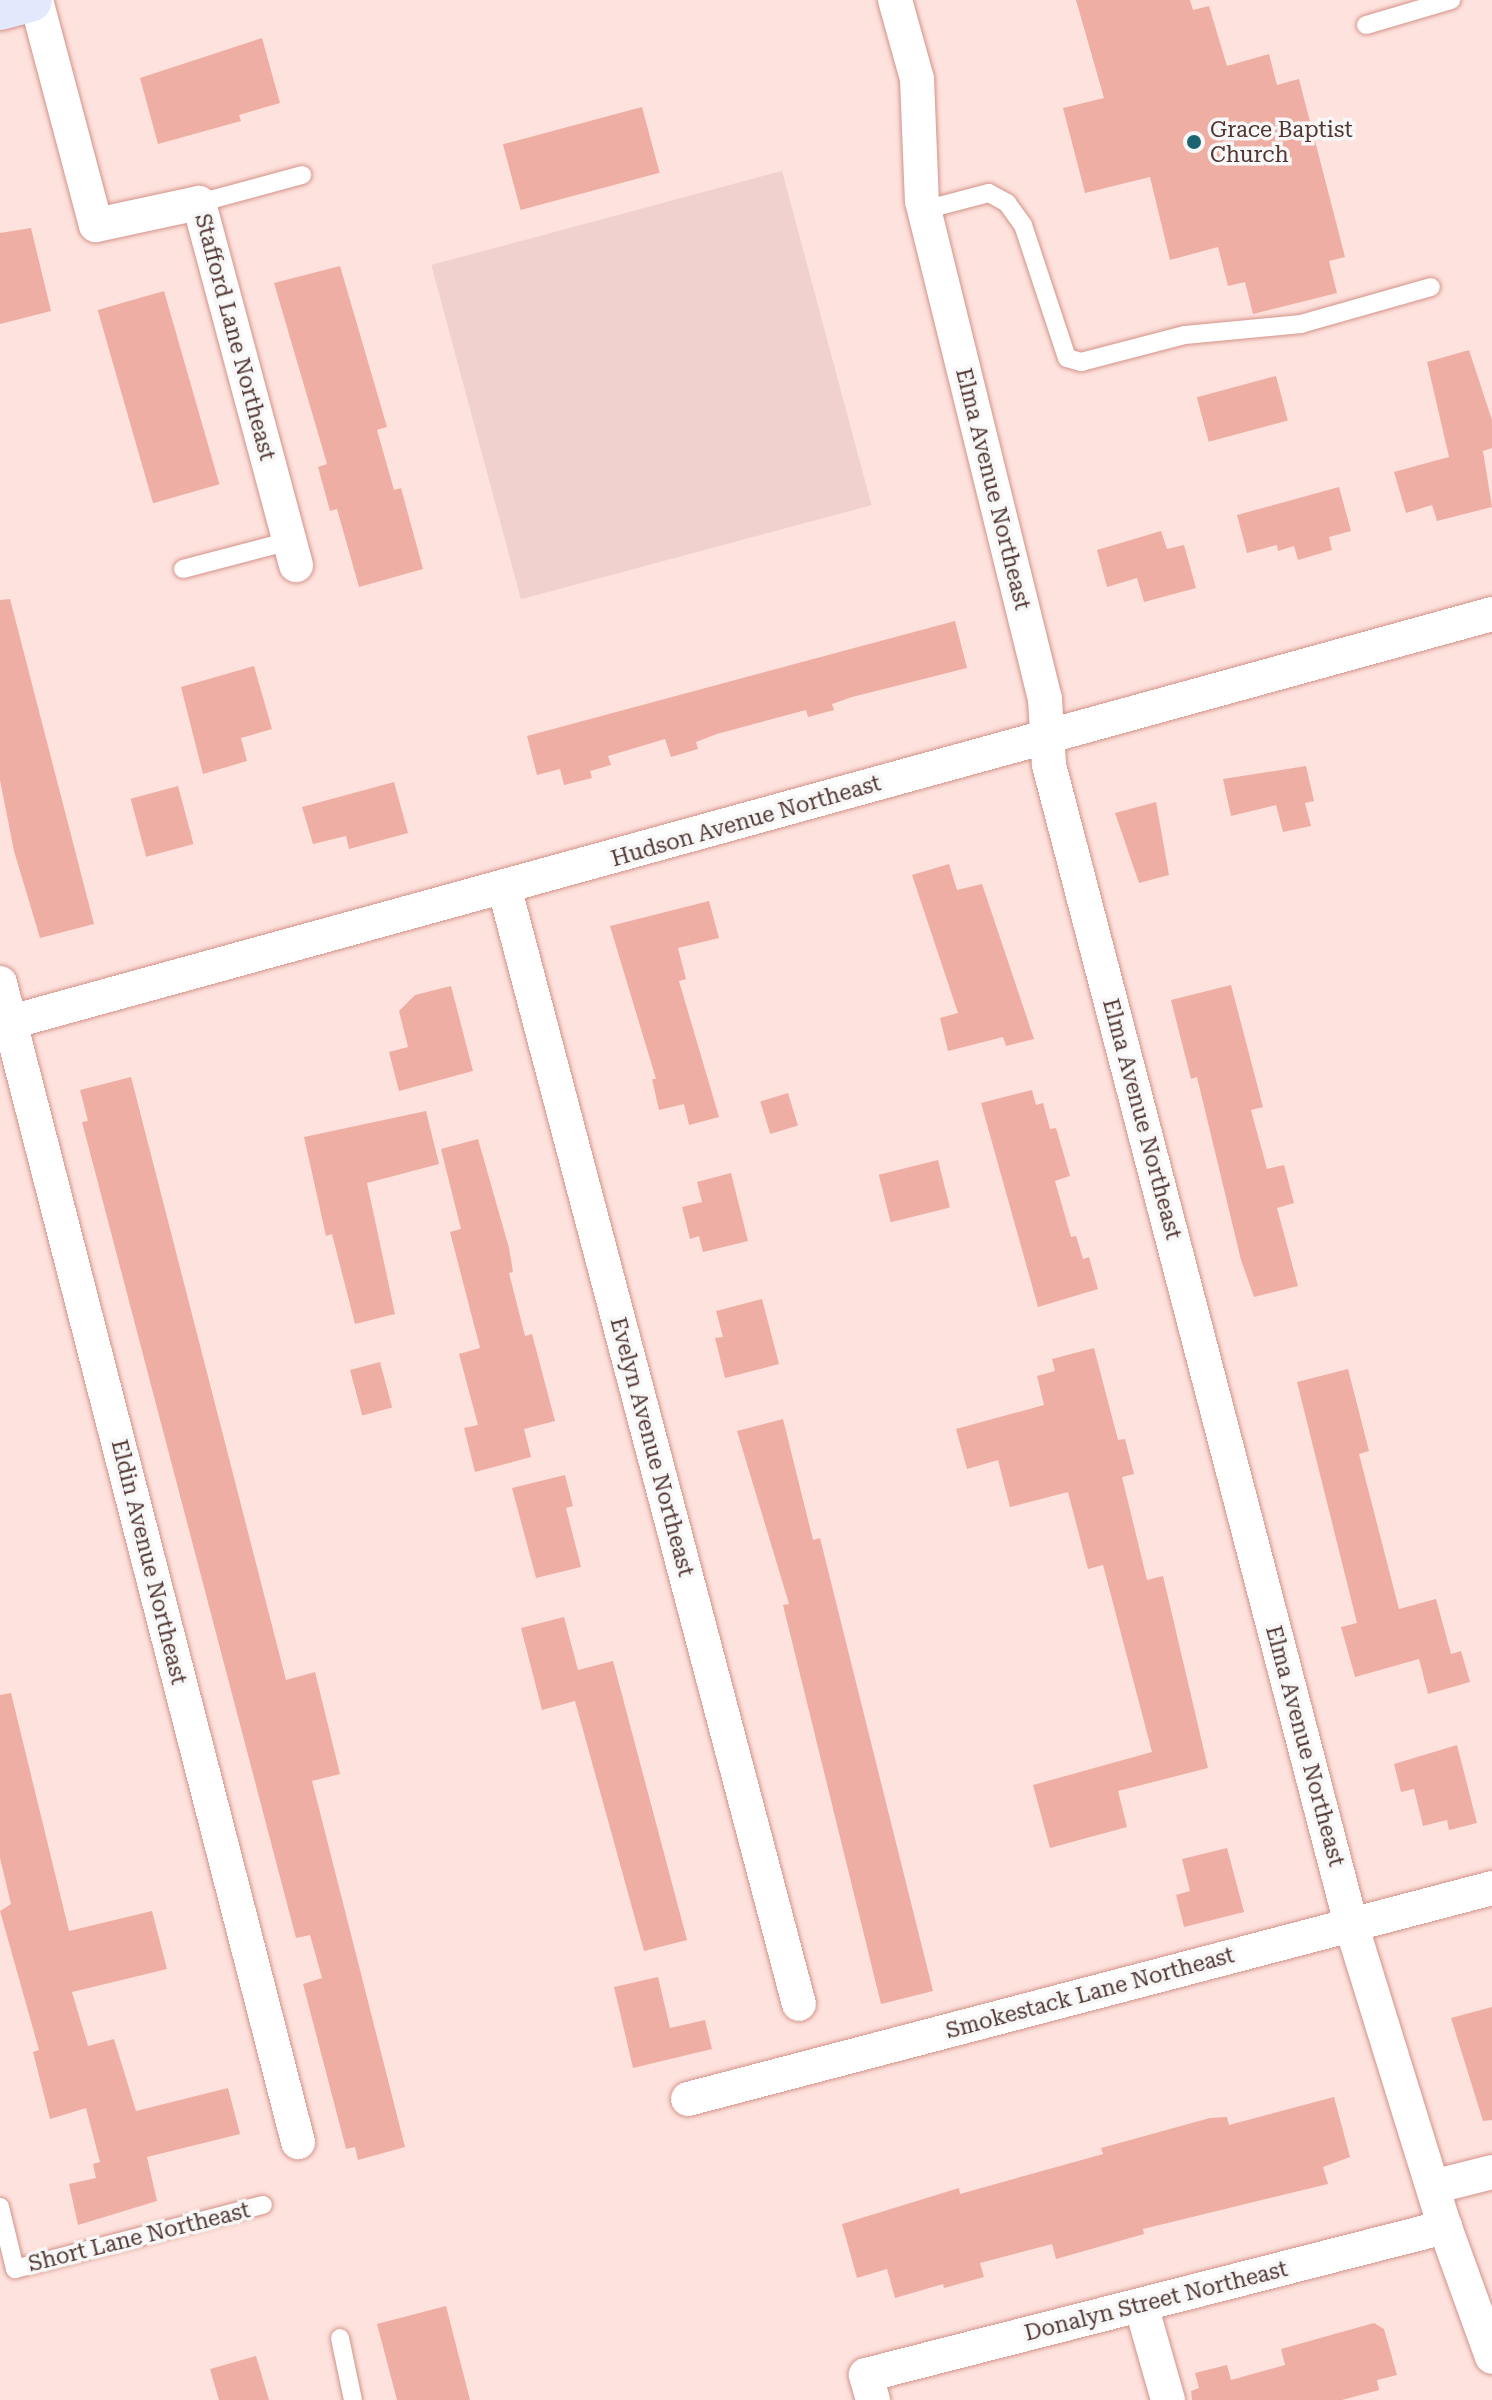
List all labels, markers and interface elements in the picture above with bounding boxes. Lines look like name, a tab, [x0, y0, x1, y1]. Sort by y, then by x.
place label: Grace Baptist Church	[1210, 116, 1353, 168]
marker: Grace Baptist Church	[1185, 133, 1203, 151]
street label: Stafford Lane Northeast	[189, 211, 281, 463]
street label: Elma Avenue Northeast	[950, 365, 1036, 613]
street label: Hudson Avenue Northeast	[608, 770, 884, 872]
street label: Elma Avenue Northeast	[1097, 996, 1187, 1242]
street label: Evelyn Avenue Northeast	[605, 1315, 699, 1579]
street label: Eldin Avenue Northeast	[106, 1437, 192, 1687]
street label: Elma Avenue Northeast	[1260, 1623, 1350, 1869]
street label: Smokestack Lane Northeast	[943, 1942, 1237, 2044]
street label: Short Lane Northeast	[25, 2197, 253, 2277]
street label: Donalyn Street Northeast	[1022, 2256, 1290, 2346]

